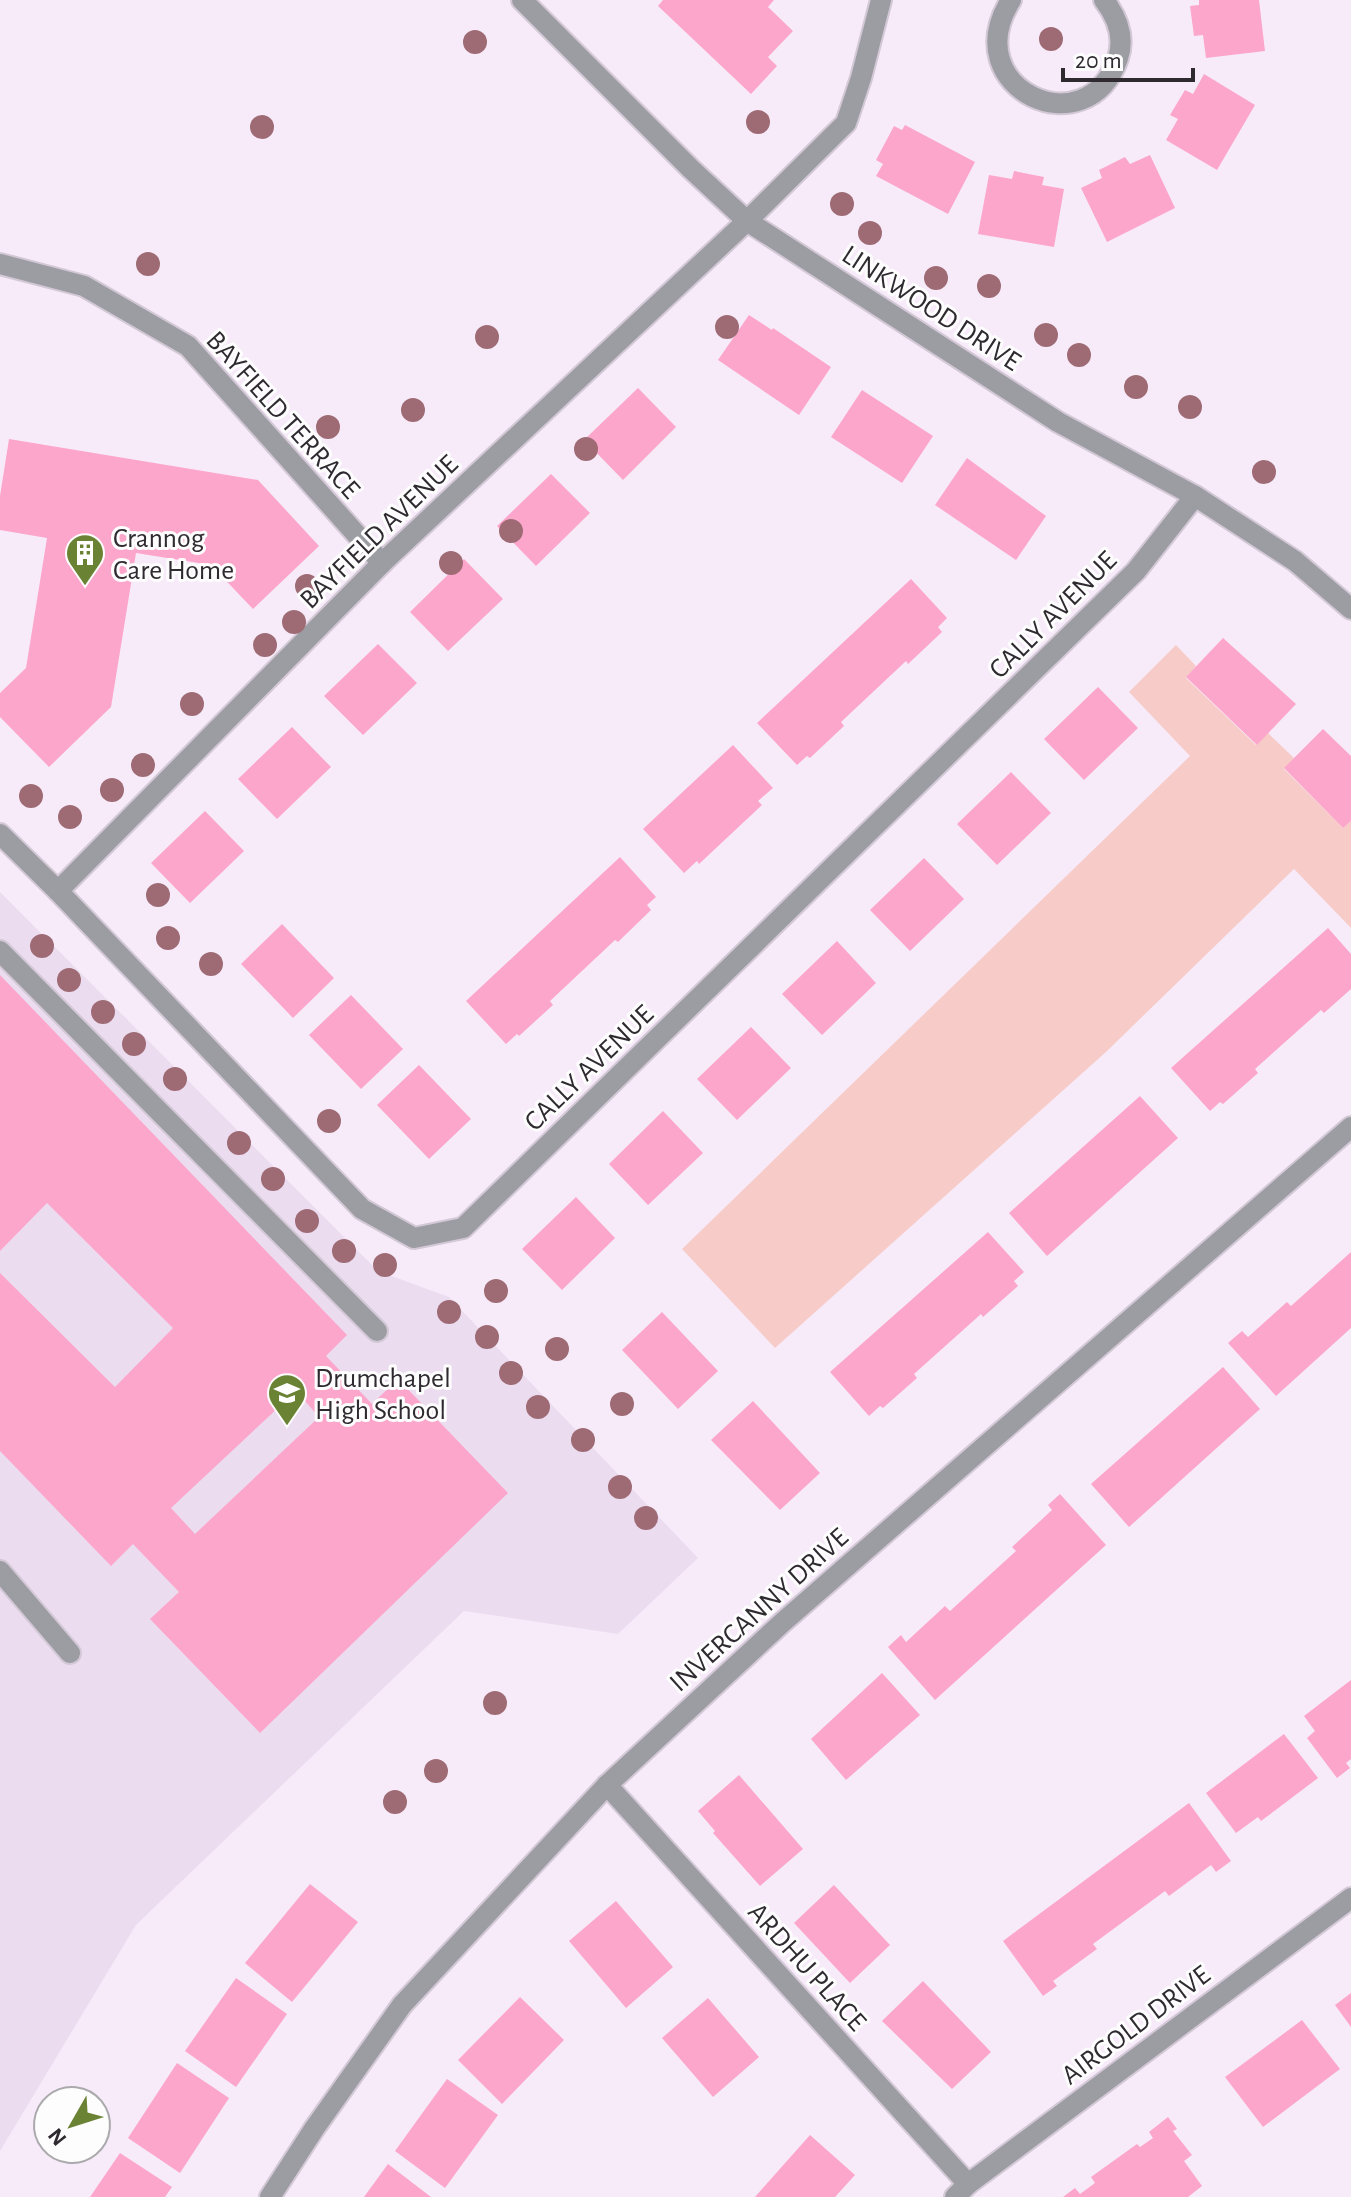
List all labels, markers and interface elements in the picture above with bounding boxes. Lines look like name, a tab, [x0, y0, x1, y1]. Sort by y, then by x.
scale bar	[1063, 32, 1193, 82]
text: 20 m	[1075, 49, 1122, 73]
street label: LINKWOOD DRIVE	[837, 241, 1025, 377]
street label: BAYFIELD TERRACE	[200, 326, 365, 504]
street label: BAYFIELD AVENUE	[295, 450, 464, 614]
place label: Crannog Care Home	[113, 525, 234, 585]
building icon: Crannog Care Home	[64, 532, 106, 587]
street label: CALLY AVENUE	[984, 546, 1122, 684]
street label: CALLY AVENUE	[520, 1000, 659, 1137]
place label: Drumchapel High School	[315, 1365, 451, 1425]
school or university icon: Drumchapel High School	[266, 1372, 308, 1427]
street label: INVERCANNY DRIVE	[665, 1523, 854, 1698]
street label: ARDHU PLACE	[742, 1898, 871, 2037]
street label: AIRGOLD DRIVE	[1057, 1961, 1216, 2090]
north arrow	[32, 2085, 112, 2165]
text: N	[44, 2124, 71, 2150]

